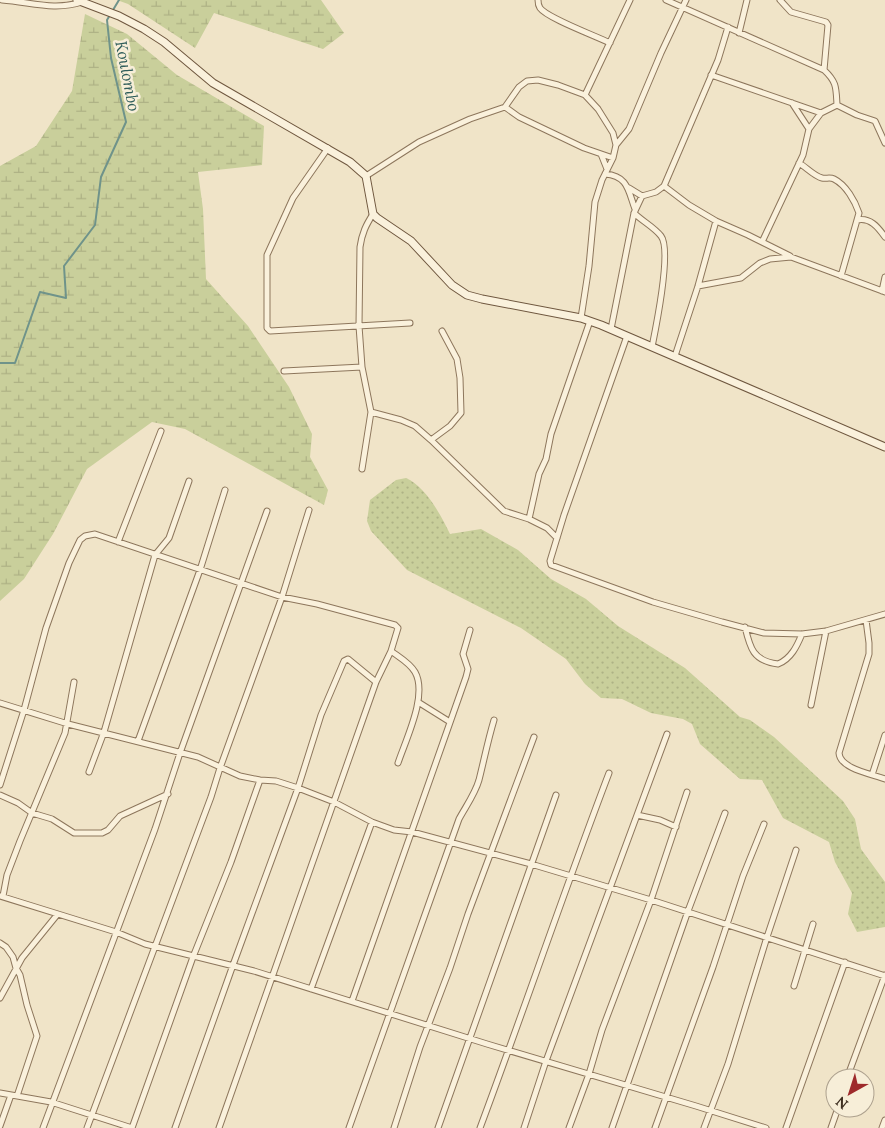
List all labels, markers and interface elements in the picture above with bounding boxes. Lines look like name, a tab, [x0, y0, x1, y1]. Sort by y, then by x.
water label: Koulombo	[111, 39, 145, 113]
north arrow	[825, 1068, 875, 1118]
text: N	[832, 1093, 852, 1114]

